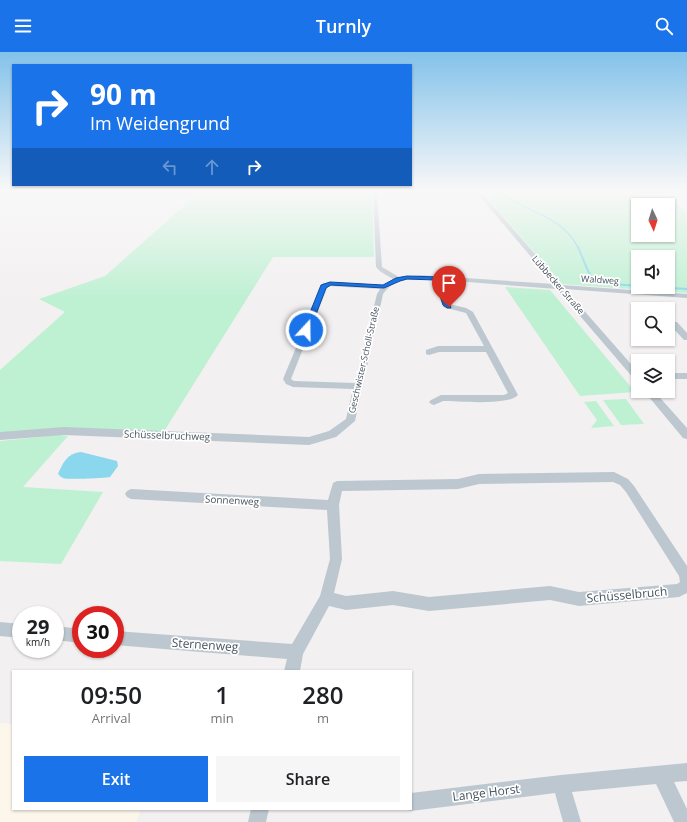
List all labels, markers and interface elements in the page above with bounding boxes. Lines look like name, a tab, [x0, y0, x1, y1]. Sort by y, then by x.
text: Turnly	[316, 14, 371, 38]
icon: menu	[12, 15, 34, 37]
icon: search	[653, 15, 675, 37]
text: 90 m	[90, 75, 157, 113]
icon: right	[24, 80, 76, 132]
text: Im Weidengrund	[90, 111, 230, 135]
icon: left	[159, 156, 181, 178]
icon: ahead	[201, 156, 223, 178]
icon: right	[243, 156, 265, 178]
north arrow	[631, 198, 675, 242]
map controls	[631, 198, 675, 398]
button: sound	[631, 250, 675, 294]
street label: Lübbecker Straße	[529, 253, 588, 317]
pin	[432, 266, 466, 307]
icon: arrive	[438, 272, 460, 294]
street label: Waldweg	[581, 272, 620, 287]
button: search	[631, 302, 675, 346]
street label: Geschwister-Scholl-Straße	[345, 305, 382, 415]
position arrow	[285, 309, 327, 351]
button: layers	[631, 354, 675, 398]
street label: Schüsselbruchweg	[124, 426, 211, 444]
street label: Sonnenweg	[205, 492, 260, 508]
street label: Schüsselbruch	[586, 583, 668, 606]
speed limit sign: 30	[72, 606, 124, 658]
text: 29	[27, 613, 49, 640]
street label: Sternenweg	[171, 634, 239, 655]
text: km/h	[26, 635, 50, 649]
text: 09:50	[81, 678, 142, 711]
text: 1	[215, 678, 229, 711]
text: 280	[302, 678, 343, 711]
text: Arrival	[92, 709, 131, 727]
text: min	[211, 709, 234, 727]
text: m	[317, 709, 329, 727]
button: Exit	[24, 756, 208, 802]
button: Share	[216, 756, 400, 802]
street label: Lange Horst	[451, 780, 521, 805]

